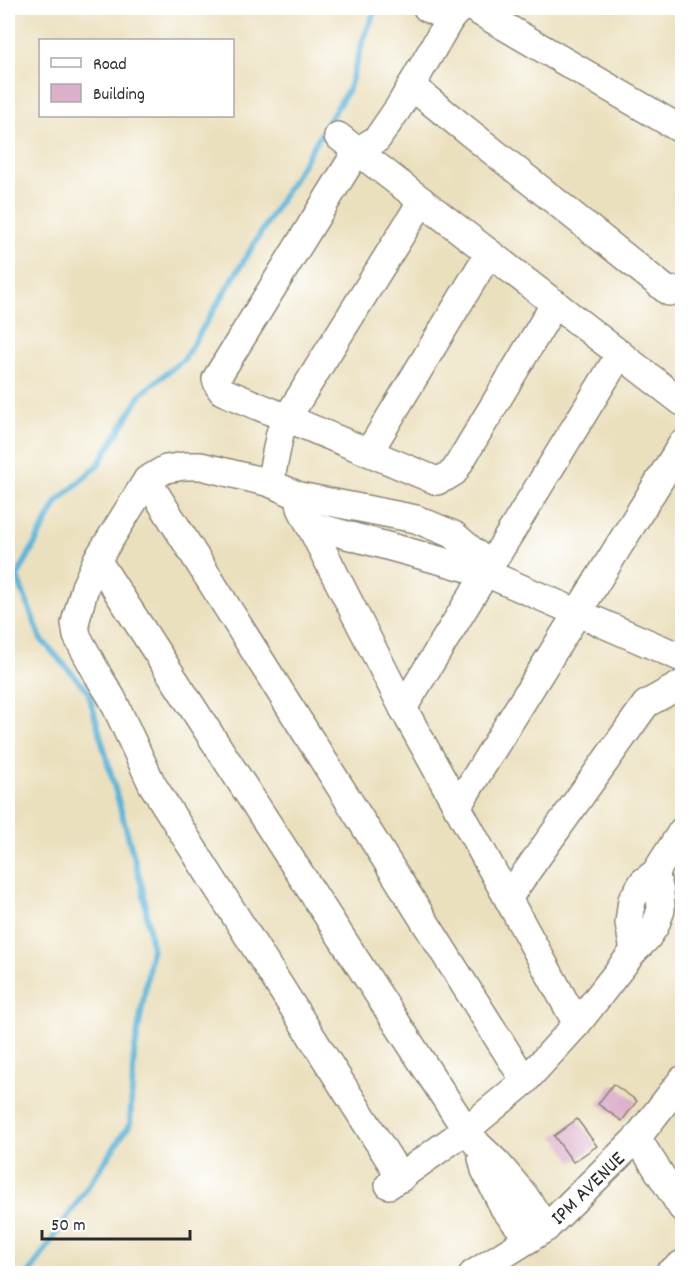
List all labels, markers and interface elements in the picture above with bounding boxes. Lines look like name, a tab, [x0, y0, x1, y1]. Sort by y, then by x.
legend	[39, 39, 234, 117]
text: Road	[93, 53, 127, 78]
text: Building	[93, 83, 145, 108]
street label: IPM AVENUE	[545, 1145, 634, 1233]
scale bar	[42, 1203, 190, 1241]
text: 50 m	[51, 1214, 86, 1239]

